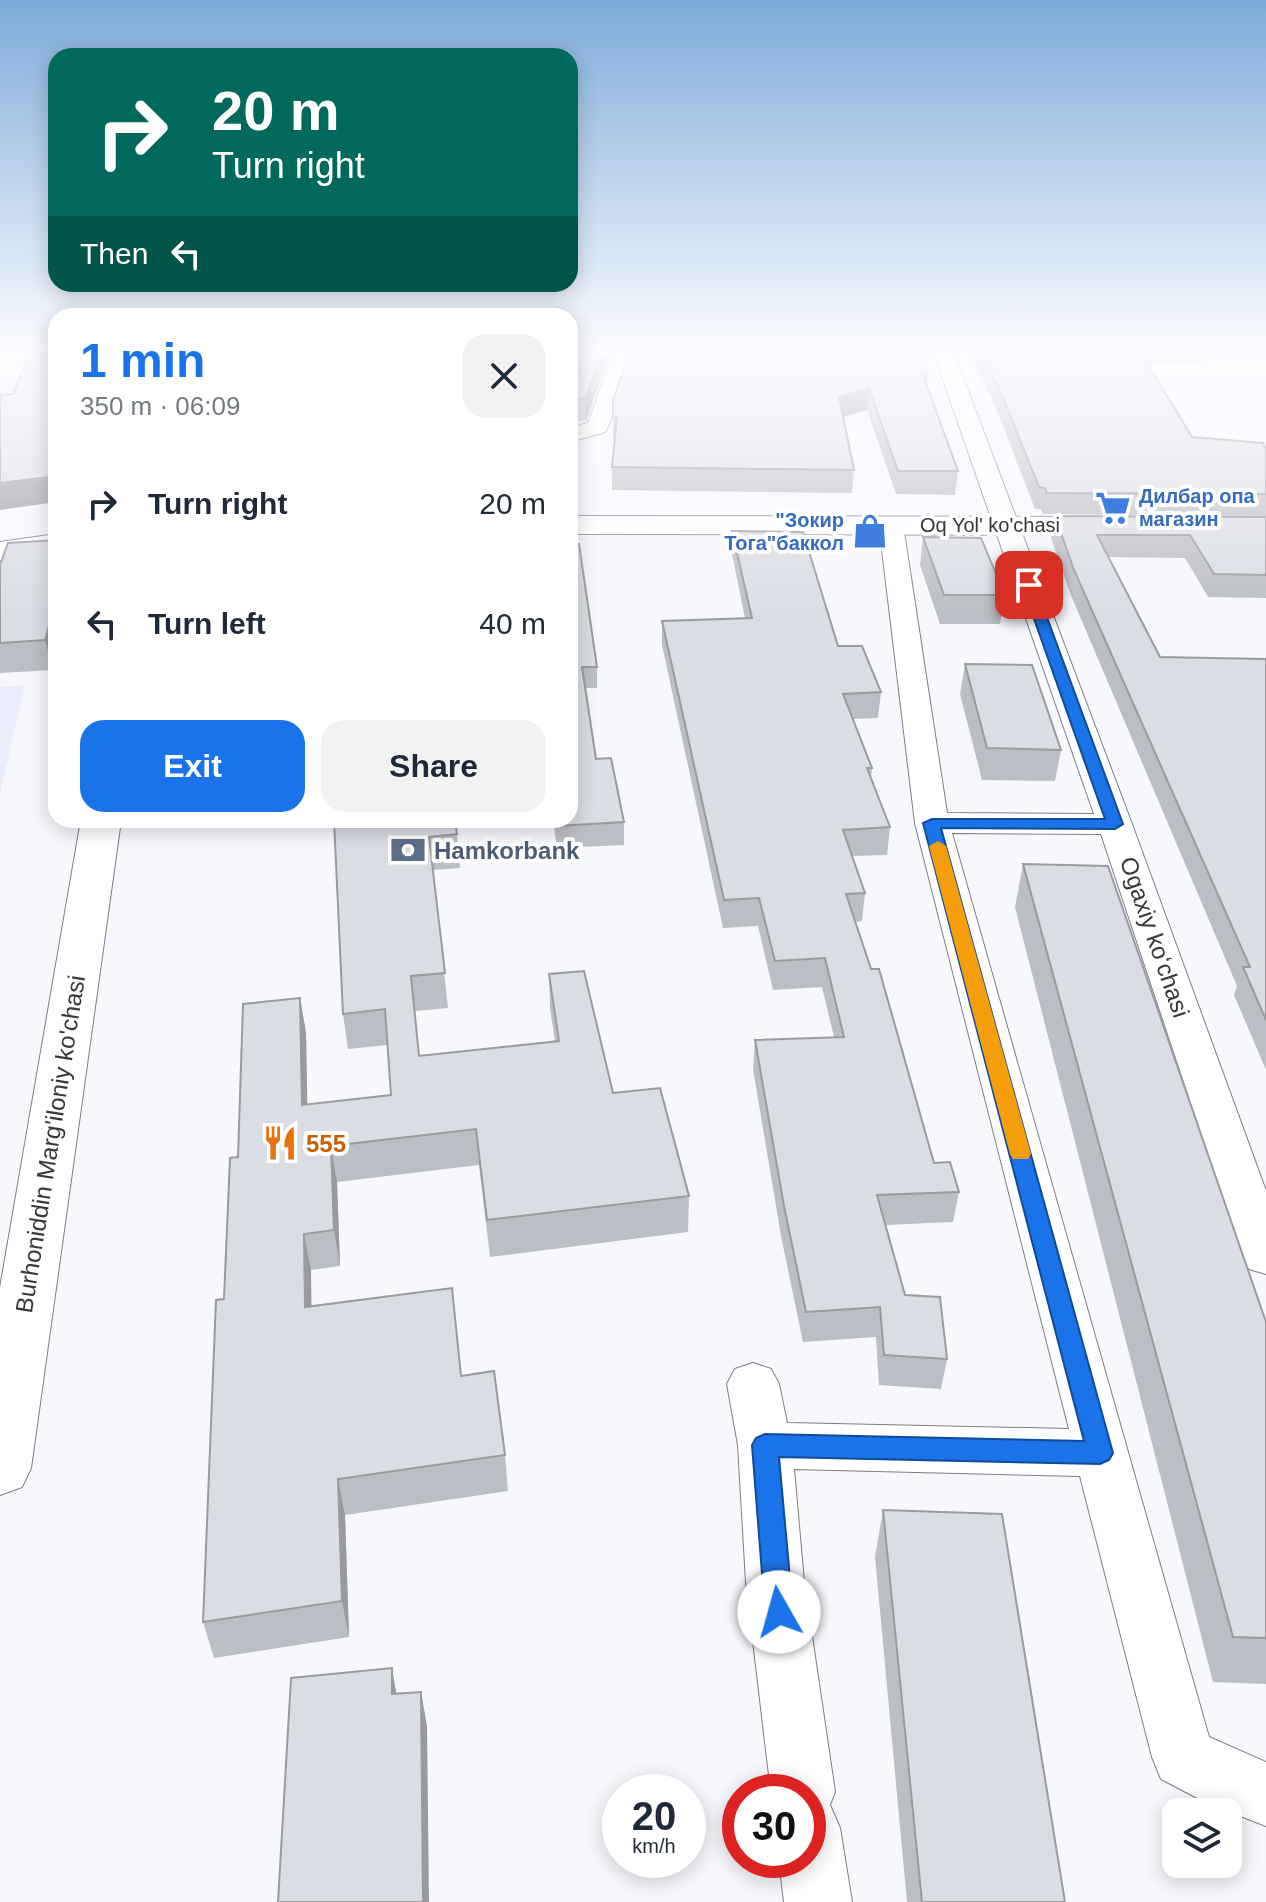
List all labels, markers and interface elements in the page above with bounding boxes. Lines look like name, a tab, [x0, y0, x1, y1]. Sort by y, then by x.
text: 20 m	[212, 79, 340, 142]
icon: right	[80, 80, 184, 184]
text: Turn right	[212, 145, 365, 186]
icon: left	[164, 232, 208, 276]
text: Then	[80, 237, 148, 270]
text: 1 min	[80, 334, 205, 387]
button: close	[462, 334, 546, 418]
text: 350 m · 06:09	[80, 391, 240, 421]
icon: right	[80, 482, 124, 526]
place label: Дилбар опа магазин	[1139, 485, 1256, 530]
text: Turn right	[148, 487, 287, 520]
text: 20 m	[479, 487, 546, 520]
supermarket icon: Дилбар опа магазин	[1094, 489, 1132, 527]
place label: "Зокир Тога"баккол	[724, 509, 844, 554]
shop icon: "Зокир Тога"баккол	[851, 512, 889, 550]
street label: Oq Yol' ko'chasi	[920, 514, 1060, 536]
pin	[995, 551, 1063, 619]
icon: arrive	[1007, 563, 1051, 607]
icon: left	[80, 602, 124, 646]
text: Turn left	[148, 607, 266, 640]
text: 40 m	[479, 607, 546, 640]
button: Exit	[80, 720, 305, 812]
button: Share	[321, 720, 546, 812]
bank icon: Hamkorbank	[389, 831, 427, 869]
place label: Hamkorbank	[434, 837, 580, 864]
street label: Ogaxiy koʻchasi	[1115, 853, 1195, 1021]
street label: Burhoniddin Marg'iloniy ko'chasi	[10, 973, 90, 1315]
restaurant icon: 555	[261, 1124, 299, 1162]
place label: 555	[306, 1130, 346, 1157]
position arrow	[737, 1570, 821, 1654]
speed limit sign: 30	[722, 1774, 826, 1878]
text: 20	[632, 1794, 676, 1838]
map controls	[1162, 1798, 1242, 1878]
button: layers	[1162, 1798, 1242, 1878]
text: km/h	[632, 1835, 676, 1857]

